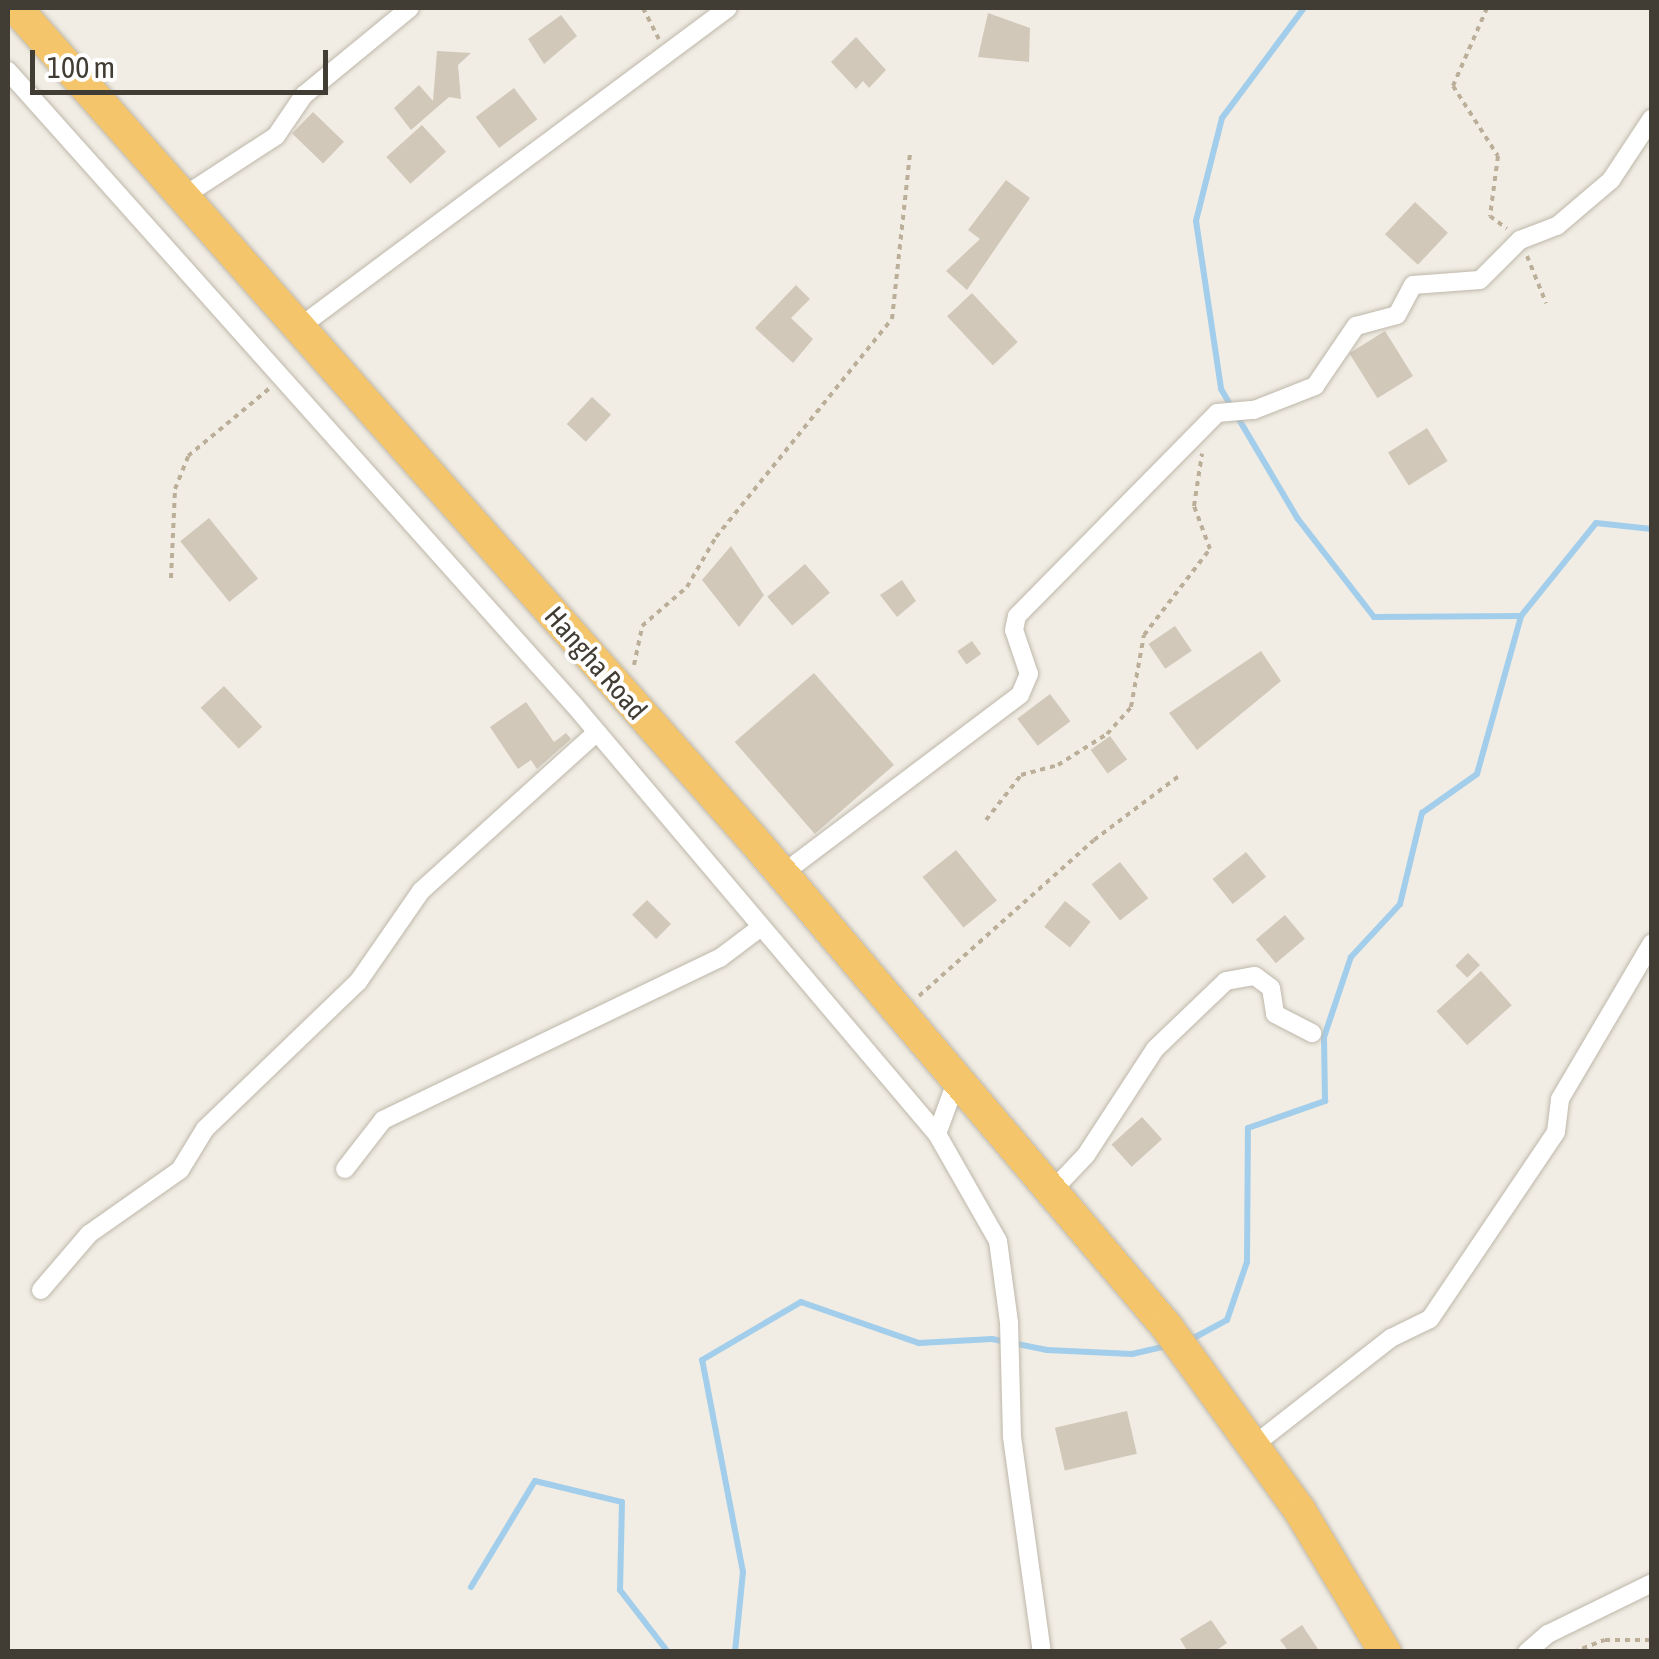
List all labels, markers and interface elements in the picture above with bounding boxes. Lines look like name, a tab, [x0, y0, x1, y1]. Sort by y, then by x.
scale bar	[35, 30, 332, 92]
text: 100 m	[47, 50, 115, 84]
street label: Hangha Road	[538, 600, 654, 726]

